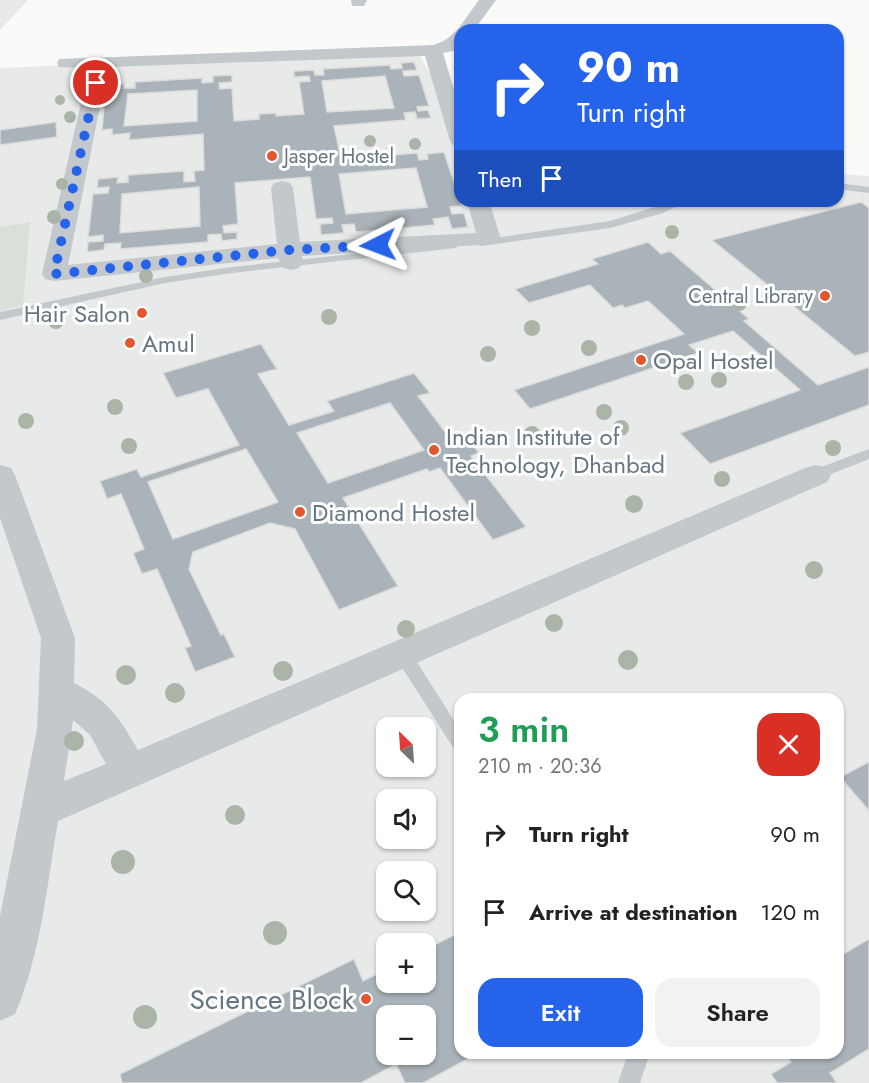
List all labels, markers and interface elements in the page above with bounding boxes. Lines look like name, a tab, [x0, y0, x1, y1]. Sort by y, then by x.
text: 90 m	[577, 37, 680, 98]
icon: right	[478, 48, 556, 126]
pin	[70, 57, 121, 108]
icon: arrive	[79, 66, 112, 99]
text: Turn right	[577, 93, 685, 132]
place label: Jasper Hostel	[281, 142, 394, 171]
marker: Jasper Hostel	[265, 149, 279, 163]
icon: arrive	[535, 162, 568, 195]
text: Then	[478, 163, 523, 195]
position arrow	[346, 213, 410, 277]
place label: Central Library	[688, 282, 813, 311]
marker: Central Library	[818, 289, 832, 303]
place label: Hair Salon	[24, 296, 130, 331]
marker: Hair Salon	[135, 306, 149, 320]
place label: Amul	[142, 326, 195, 361]
marker: Amul	[123, 336, 137, 350]
place label: Opal Hostel	[653, 343, 773, 378]
marker: Opal Hostel	[634, 353, 648, 367]
place label: Indian Institute of Technology, Dhanbad	[446, 419, 665, 482]
marker: Indian Institute of Technology, Dhanbad	[427, 443, 441, 457]
place label: Diamond Hostel	[312, 495, 475, 530]
marker: Diamond Hostel	[293, 505, 307, 519]
text: 3 min	[478, 703, 569, 755]
button: close	[757, 713, 820, 776]
north arrow	[376, 717, 436, 777]
map controls	[376, 717, 436, 1065]
text: 210 m · 20:36	[478, 752, 602, 781]
button: sound	[376, 789, 436, 849]
icon: right	[478, 818, 511, 851]
text: Turn right	[529, 818, 629, 850]
text: 90 m	[770, 818, 820, 850]
button: search	[376, 861, 436, 921]
icon: arrive	[478, 896, 511, 929]
text: Arrive at destination	[529, 896, 738, 928]
text: 120 m	[761, 896, 820, 928]
button: +	[376, 933, 436, 993]
button: Exit	[478, 978, 643, 1047]
button: Share	[655, 978, 820, 1047]
place label: Science Block	[190, 979, 355, 1020]
marker: Science Block	[359, 992, 373, 1006]
button: −	[376, 1005, 436, 1065]

